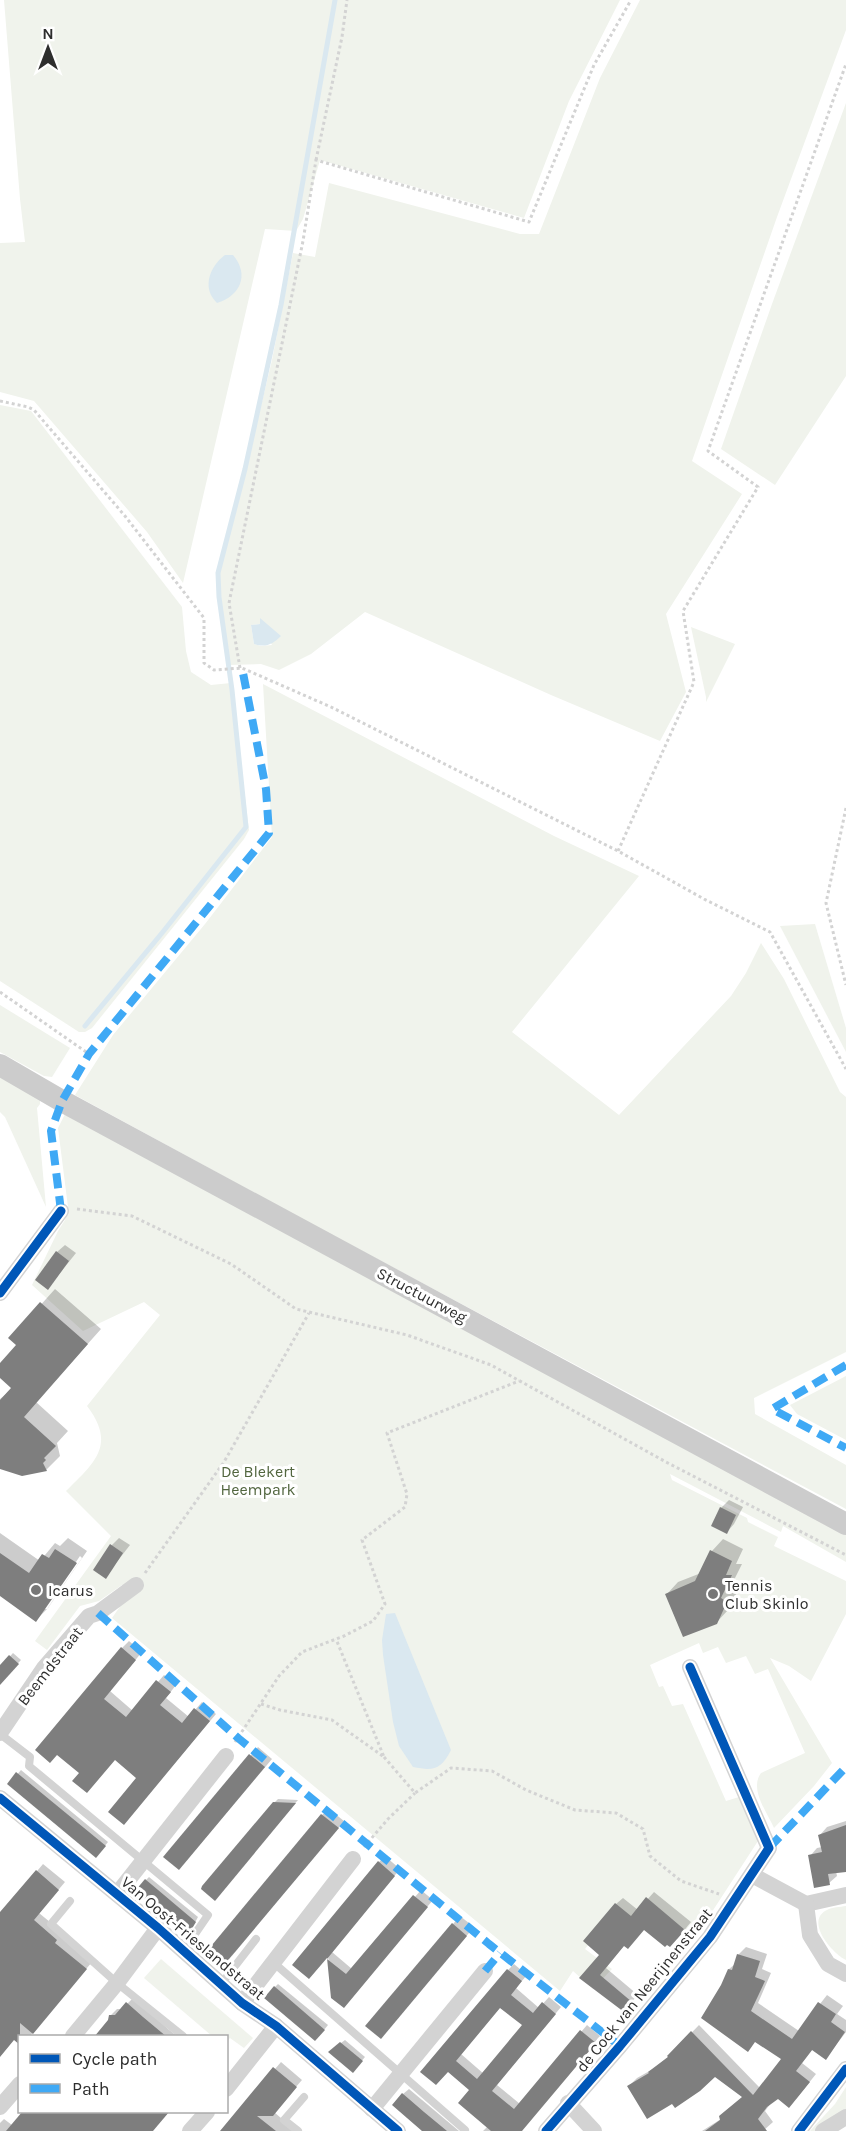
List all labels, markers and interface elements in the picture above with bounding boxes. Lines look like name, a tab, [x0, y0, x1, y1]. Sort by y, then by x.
north arrow	[18, 18, 78, 78]
text: N	[42, 24, 54, 43]
street label: Structuurweg	[374, 1263, 470, 1327]
park label: De Blekert Heempark	[220, 1462, 296, 1499]
place label: Tennis Club Skinlo	[725, 1576, 809, 1613]
place label: Icarus	[48, 1581, 93, 1600]
marker: Icarus	[29, 1583, 43, 1597]
marker: Tennis Club Skinlo	[706, 1587, 720, 1601]
street label: Beemdstraat	[13, 1623, 87, 1709]
street label: Van Oost-Frieslandstraat	[117, 1872, 269, 2004]
street label: de Cock van Neerijnenstraat	[572, 1904, 716, 2076]
legend	[18, 2035, 228, 2113]
text: Cycle path	[72, 2048, 157, 2070]
text: Path	[72, 2078, 110, 2100]

